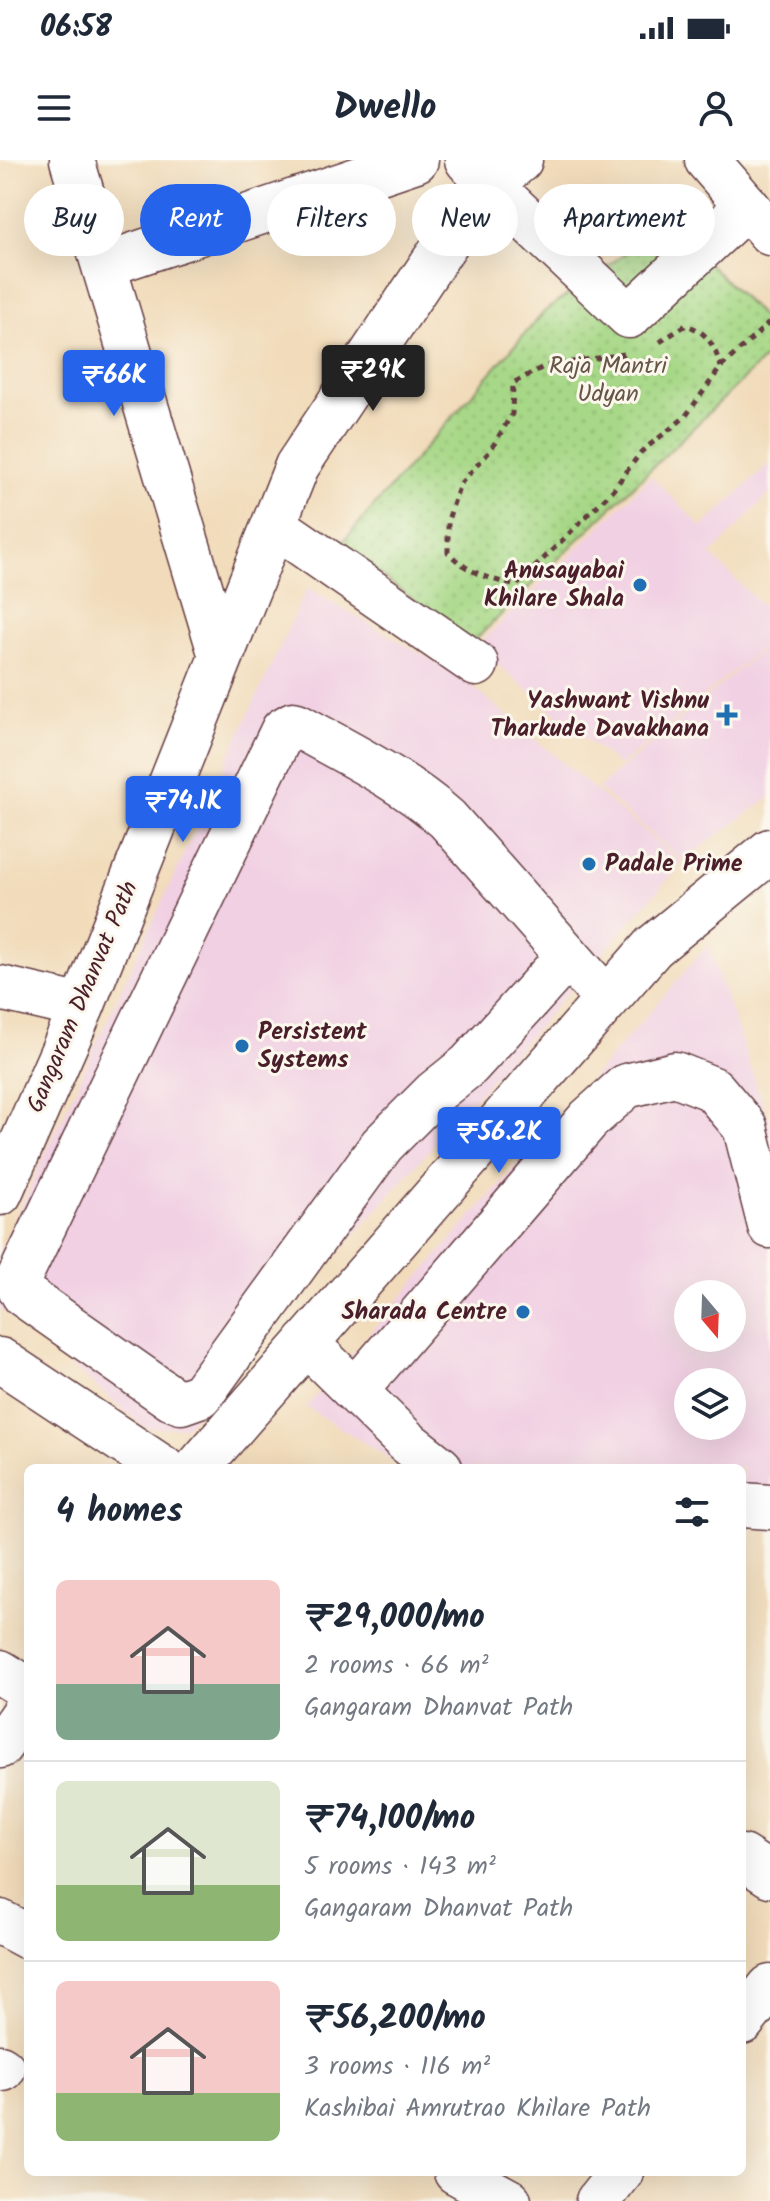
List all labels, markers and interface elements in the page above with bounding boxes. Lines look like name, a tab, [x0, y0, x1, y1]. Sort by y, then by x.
text: 06:58	[40, 4, 112, 52]
text: Dwello	[334, 80, 436, 137]
icon: menu	[32, 86, 76, 130]
icon: person	[694, 86, 738, 130]
chip: Buy	[24, 184, 124, 256]
chip: Rent	[140, 184, 251, 256]
chip: Filters	[267, 184, 396, 256]
chip: New	[412, 184, 518, 256]
chip: Apartment	[534, 184, 715, 256]
pin: ₹29K	[326, 345, 420, 413]
park label: Raja Mantri Udyan	[549, 347, 668, 414]
pin: ₹66K	[67, 350, 161, 418]
text: ₹29K	[340, 350, 406, 392]
text: ₹66K	[81, 355, 147, 397]
place label: Anusayabai Khilare Shala	[484, 552, 625, 619]
marker: Anusayabai Khilare Shala	[631, 576, 649, 594]
place label: Yashwant Vishnu Tharkude Davakhana	[490, 682, 709, 749]
marker: Yashwant Vishnu Tharkude Davakhana	[716, 704, 738, 726]
pin: ₹74.1K	[118, 776, 248, 844]
text: ₹74.1K	[144, 781, 222, 823]
place label: Padale Prime	[605, 845, 743, 884]
marker: Padale Prime	[580, 855, 598, 873]
street label: Gangaram Dhanvat Path	[17, 875, 149, 1119]
place label: Persistent Systems	[258, 1013, 368, 1080]
marker: Persistent Systems	[233, 1037, 251, 1055]
pin: ₹56.2K	[434, 1107, 564, 1175]
text: ₹56.2K	[456, 1112, 542, 1154]
north arrow	[674, 1280, 746, 1352]
map controls	[674, 1280, 746, 1440]
place label: Sharada Centre	[342, 1293, 507, 1332]
marker: Sharada Centre	[514, 1303, 532, 1321]
button: layers	[674, 1368, 746, 1440]
text: 4 homes	[56, 1485, 183, 1539]
icon: filters	[670, 1490, 714, 1534]
text: ₹29,000/mo	[304, 1591, 485, 1645]
icon: home	[120, 1612, 216, 1708]
text: 2 rooms · 66 m²	[304, 1645, 489, 1687]
text: Gangaram Dhanvat Path	[304, 1687, 573, 1729]
text: ₹74,100/mo	[304, 1792, 475, 1846]
icon: home	[120, 1813, 216, 1909]
text: 5 rooms · 143 m²	[304, 1846, 496, 1888]
text: Gangaram Dhanvat Path	[304, 1888, 573, 1930]
text: ₹56,200/mo	[304, 1992, 486, 2046]
icon: home	[120, 2013, 216, 2109]
text: 3 rooms · 116 m²	[304, 2046, 490, 2088]
text: Kashibai Amrutrao Khilare Path	[304, 2088, 651, 2130]

